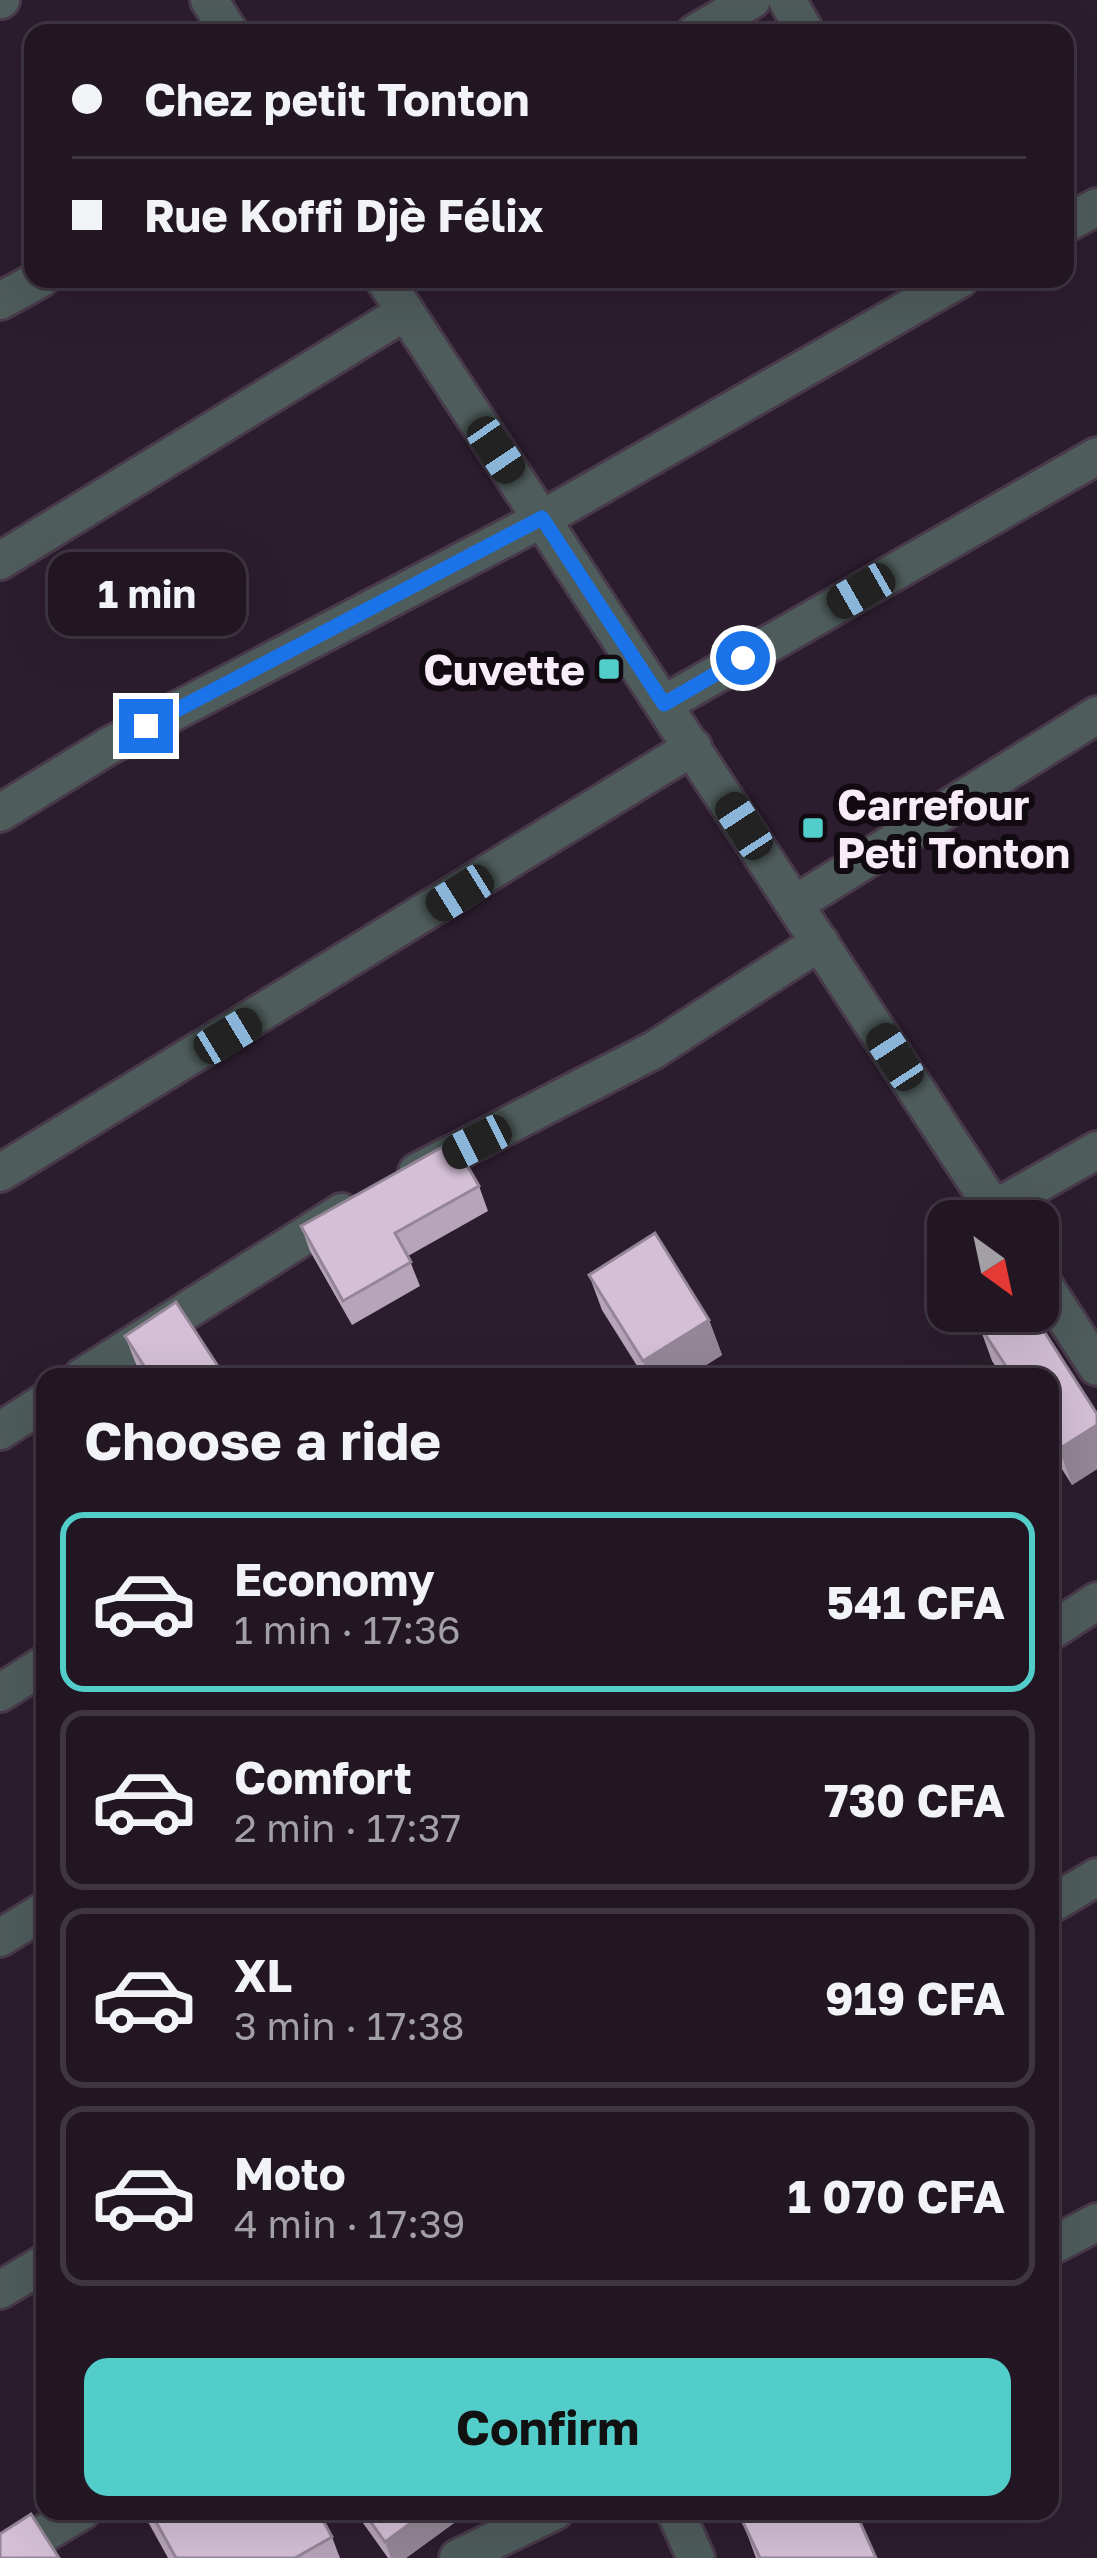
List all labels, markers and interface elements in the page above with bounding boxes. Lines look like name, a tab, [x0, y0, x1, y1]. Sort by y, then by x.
text: Chez petit Tonton	[144, 72, 529, 126]
text: Rue Koffi Djè Félix	[144, 188, 544, 242]
car	[461, 410, 531, 490]
callout: 1 min	[47, 552, 245, 636]
car	[821, 557, 901, 625]
text: 1 min	[98, 570, 196, 617]
route start	[716, 631, 770, 685]
place label: Cuvette	[423, 644, 585, 694]
marker: Cuvette	[596, 656, 622, 682]
route end	[119, 699, 173, 753]
place label: Carrefour Peti Tonton	[837, 779, 1070, 877]
car	[709, 786, 779, 866]
marker: Carrefour Peti Tonton	[800, 815, 826, 841]
car	[420, 859, 500, 927]
car	[188, 1002, 268, 1070]
car	[860, 1017, 930, 1097]
car	[437, 1110, 517, 1174]
north arrow	[927, 1200, 1059, 1332]
map controls	[927, 1200, 1059, 1332]
text: Choose a ride	[84, 1407, 441, 1472]
icon: car	[90, 1548, 198, 1656]
text: Economy	[234, 1552, 435, 1606]
text: 541 CFA	[827, 1575, 1005, 1629]
text: 1 min · 17:36	[234, 1606, 461, 1653]
icon: car	[90, 1746, 198, 1854]
text: Comfort	[234, 1750, 412, 1804]
text: 730 CFA	[824, 1773, 1005, 1827]
text: 2 min · 17:37	[234, 1804, 461, 1851]
icon: car	[90, 1944, 198, 2052]
text: XL	[234, 1948, 292, 2002]
text: 919 CFA	[825, 1971, 1005, 2025]
text: 3 min · 17:38	[234, 2002, 465, 2049]
icon: car	[90, 2142, 198, 2250]
text: Moto	[234, 2146, 346, 2200]
text: 1 070 CFA	[788, 2169, 1005, 2223]
text: 4 min · 17:39	[234, 2200, 465, 2247]
button: Confirm	[84, 2358, 1011, 2496]

